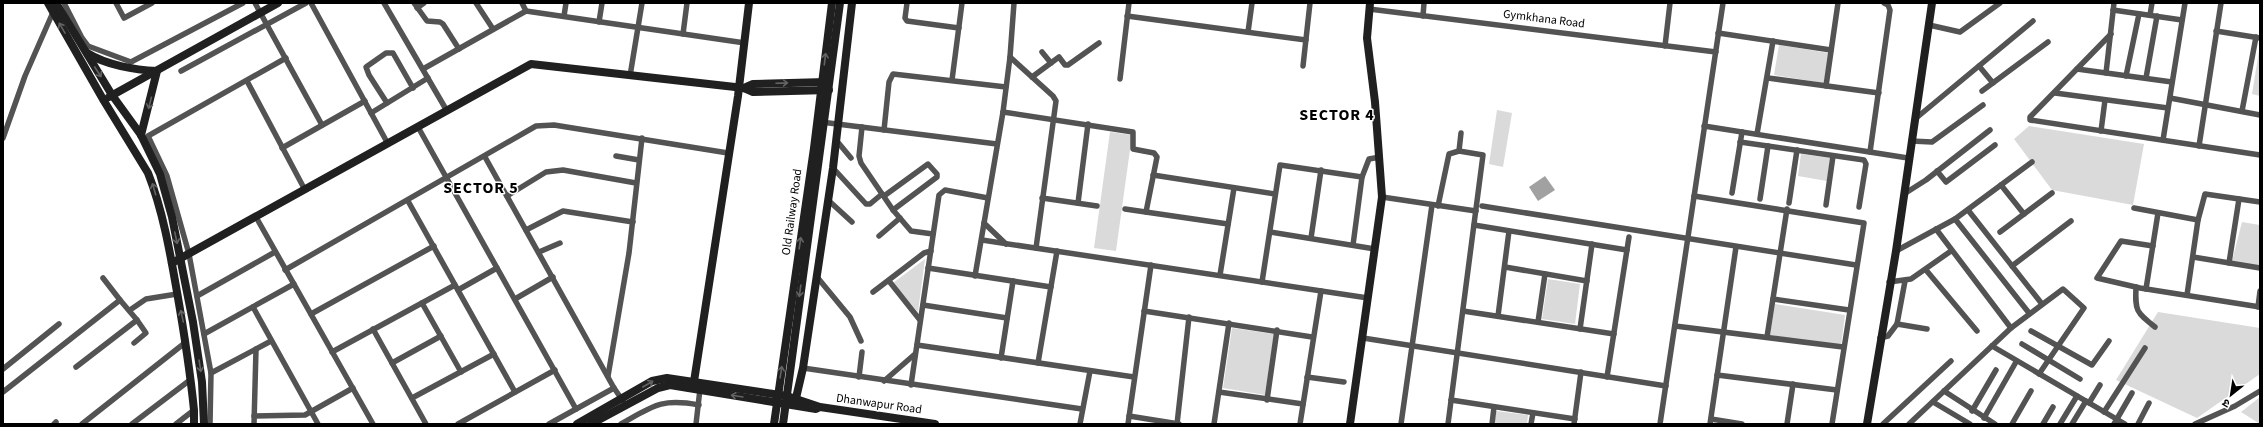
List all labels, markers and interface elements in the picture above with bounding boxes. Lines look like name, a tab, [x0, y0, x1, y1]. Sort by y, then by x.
street label: Gymkhana Road	[1502, 6, 1586, 32]
one-way arrow	[58, 22, 65, 34]
one-way arrow	[821, 53, 829, 66]
one-way arrow	[93, 67, 102, 78]
one-way arrow	[775, 80, 788, 87]
one-way arrow	[145, 96, 153, 109]
district label: SECTOR 4	[1299, 104, 1375, 126]
street label: Old Railway Road	[778, 168, 806, 256]
district label: SECTOR 5	[443, 177, 519, 199]
one-way arrow	[150, 183, 157, 196]
one-way arrow	[173, 232, 181, 245]
one-way arrow	[796, 237, 804, 250]
one-way arrow	[796, 284, 804, 297]
one-way arrow	[177, 310, 185, 323]
one-way arrow	[196, 359, 204, 372]
one-way arrow	[777, 365, 785, 378]
north arrow	[2211, 375, 2251, 415]
one-way arrow	[642, 380, 654, 388]
street label: Dhanwapur Road	[835, 390, 923, 418]
one-way arrow	[731, 392, 744, 400]
text: उ	[2219, 395, 2233, 411]

